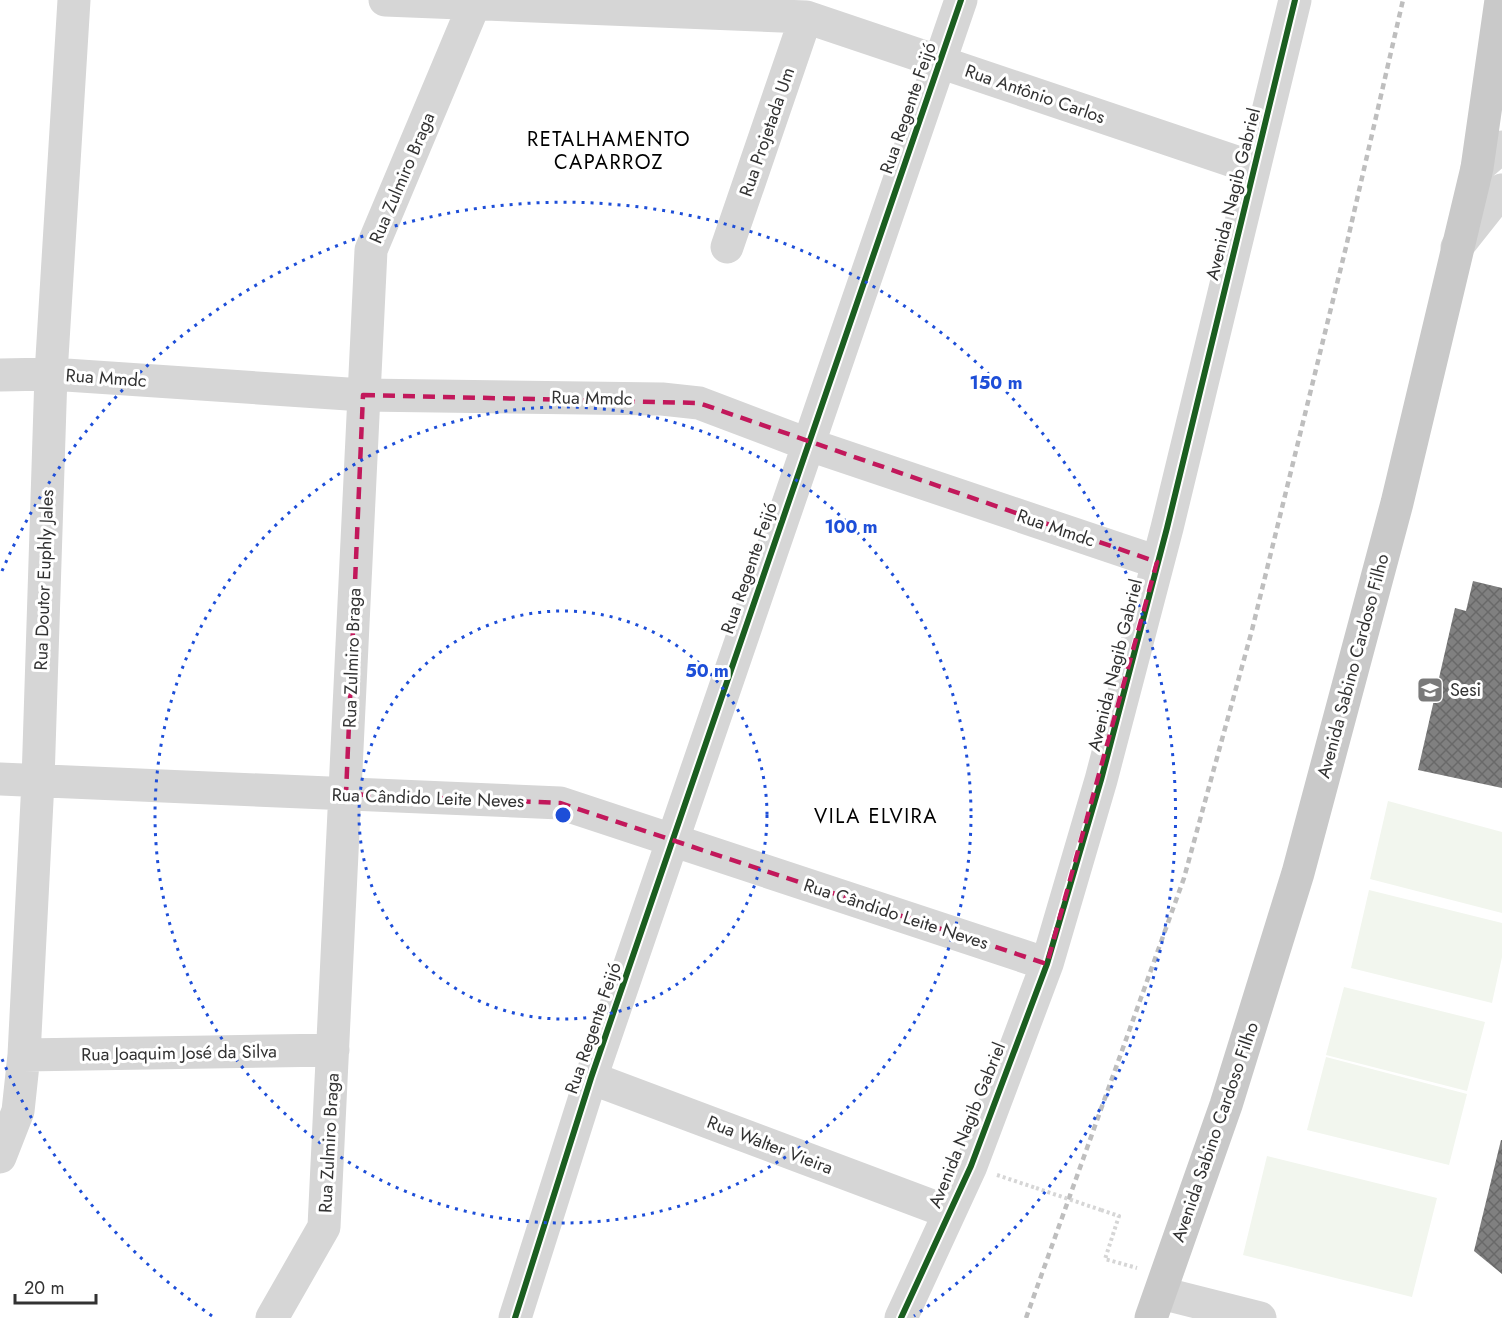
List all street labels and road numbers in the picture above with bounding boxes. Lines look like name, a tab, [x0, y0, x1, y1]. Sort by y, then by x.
street label: Rua Regente Feijó	[873, 39, 943, 177]
street label: Rua Antônio Carlos	[961, 58, 1109, 130]
street label: Rua Projetada Um	[733, 64, 801, 200]
street label: Avenida Nagib Gabriel	[1199, 105, 1267, 283]
street label: Rua Zulmiro Braga	[363, 108, 441, 248]
street label: Rua Mmdc	[65, 362, 147, 394]
street label: Rua Mmdc	[551, 384, 633, 412]
street label: Rua Doutor Euphly Jales	[28, 489, 60, 671]
street label: Rua Regente Feijó	[714, 499, 784, 637]
street label: Rua Mmdc	[1013, 503, 1099, 553]
street label: Avenida Sabino Cardoso Filho	[1311, 551, 1396, 781]
street label: Avenida Nagib Gabriel	[1081, 576, 1149, 754]
street label: Rua Zulmiro Braga	[337, 588, 367, 728]
street label: Rua Cândido Leite Neves	[331, 782, 525, 814]
street label: Rua Cândido Leite Neves	[800, 872, 992, 956]
street label: Rua Regente Feijó	[558, 959, 628, 1097]
street label: Avenida Sabino Cardoso Filho	[1165, 1018, 1265, 1246]
street label: Rua Joaquim José da Silva	[81, 1038, 277, 1068]
street label: Avenida Nagib Gabriel	[922, 1038, 1012, 1212]
street label: Rua Zulmiro Braga	[312, 1072, 346, 1214]
street label: Rua Walter Vieira	[703, 1109, 837, 1181]

